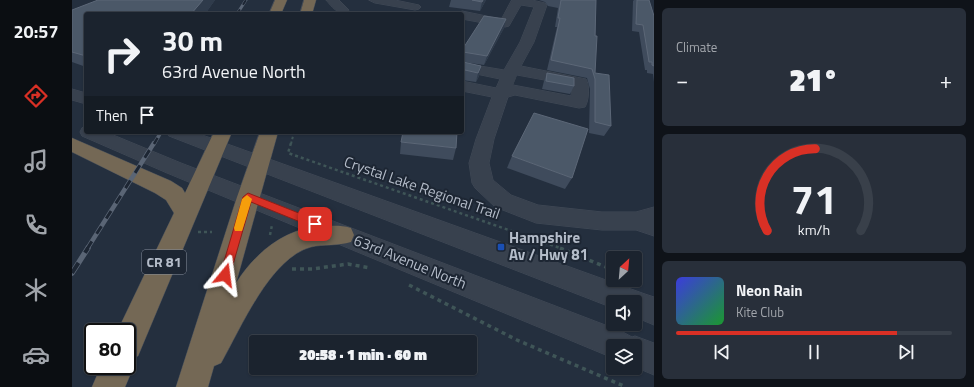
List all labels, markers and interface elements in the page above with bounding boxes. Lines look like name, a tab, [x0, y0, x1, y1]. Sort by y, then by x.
text: 20:57	[14, 18, 58, 45]
text: 30 m	[162, 19, 223, 62]
icon: right	[96, 28, 148, 80]
text: Climate	[676, 37, 717, 57]
text: 21°	[789, 57, 839, 103]
text: 63rd Avenue North	[162, 58, 306, 85]
text: −	[676, 63, 688, 97]
text: +	[940, 63, 952, 97]
icon: directions	[22, 82, 50, 110]
text: Then	[96, 104, 128, 127]
icon: arrive	[136, 104, 158, 126]
icon: music	[22, 147, 50, 175]
street label: Crystal Lake Regional Trail	[341, 150, 503, 225]
text: 71	[791, 167, 837, 230]
pin	[298, 207, 332, 241]
icon: phone	[22, 211, 50, 239]
icon: arrive	[304, 213, 326, 235]
text: km/h	[798, 219, 830, 241]
place label: Hampshire Av / Hwy 81	[509, 226, 588, 266]
street label: 63rd Avenue North	[350, 228, 470, 295]
marker: Hampshire Av / Hwy 81	[496, 242, 506, 252]
road number: CR 81	[142, 250, 186, 274]
north arrow	[606, 251, 642, 287]
map controls	[606, 251, 642, 375]
position arrow	[204, 254, 246, 296]
icon: climate	[22, 276, 50, 304]
text: Neon Rain	[736, 279, 803, 302]
button: sound	[606, 295, 642, 331]
text: Kite Club	[736, 302, 784, 322]
speed limit sign: 80	[84, 323, 136, 375]
button: layers	[606, 339, 642, 375]
icon: car	[22, 341, 50, 369]
icon: previous	[711, 341, 733, 363]
icon: pause	[803, 341, 825, 363]
icon: next	[895, 341, 917, 363]
text: 20:58 · 1 min · 60 m	[299, 343, 427, 366]

